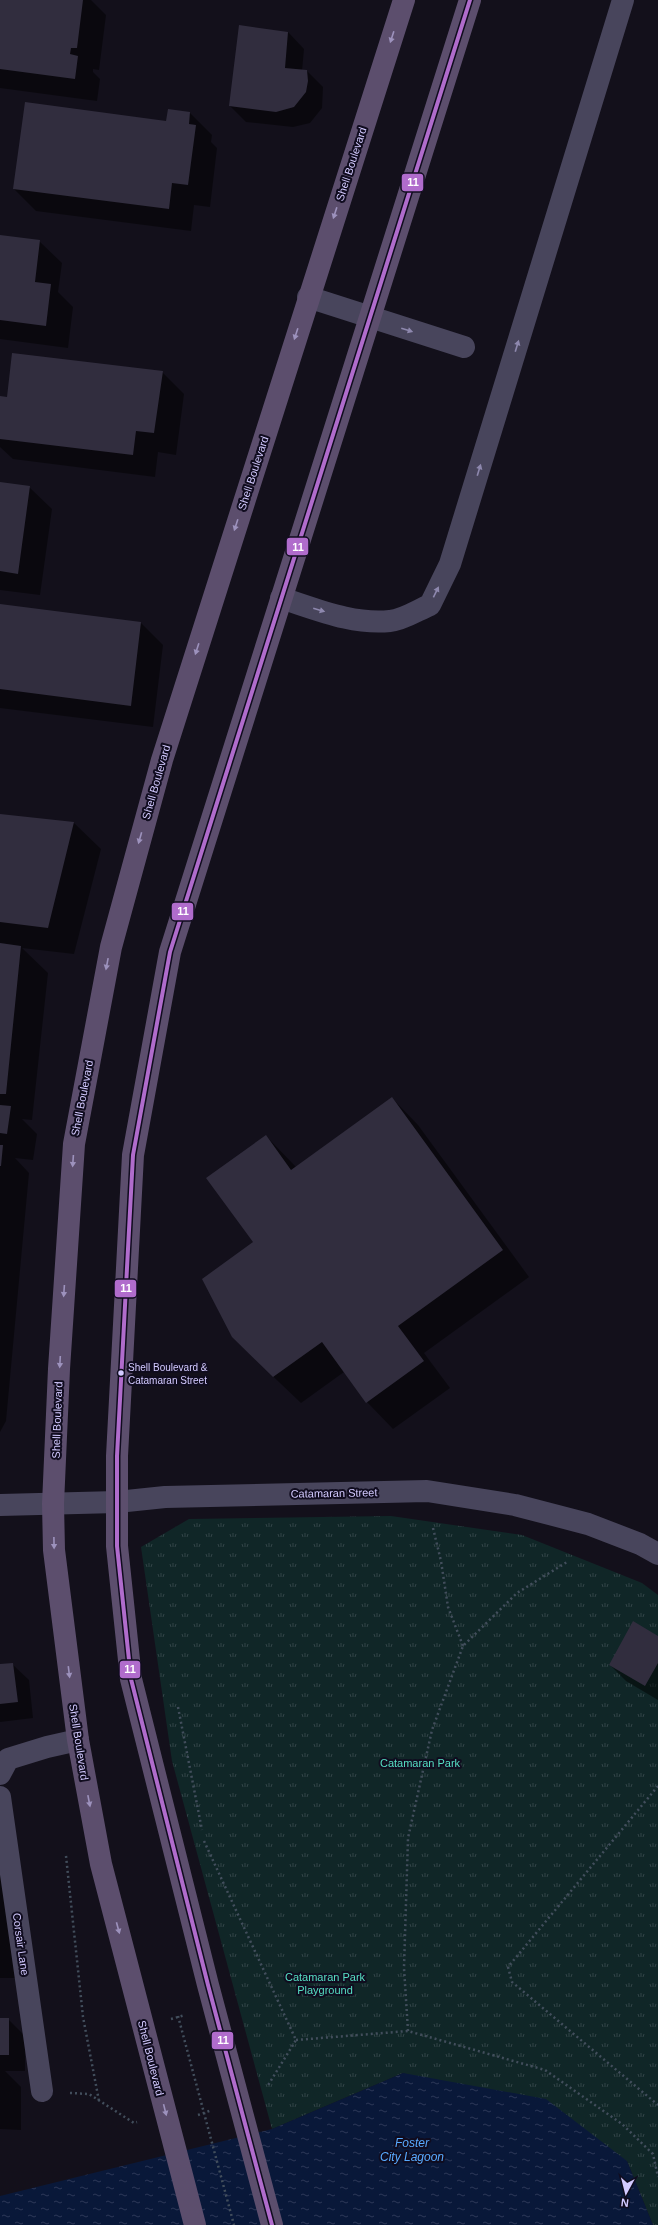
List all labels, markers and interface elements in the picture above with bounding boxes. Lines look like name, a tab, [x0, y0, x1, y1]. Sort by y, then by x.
one-way arrow	[388, 31, 394, 43]
street label: Shell Boulevard	[333, 126, 369, 202]
line badge: 11	[401, 173, 424, 192]
text: 11	[407, 176, 419, 188]
one-way arrow	[332, 208, 338, 220]
one-way arrow	[402, 327, 414, 333]
one-way arrow	[293, 328, 299, 340]
one-way arrow	[514, 339, 520, 351]
street label: Shell Boulevard	[235, 435, 271, 511]
one-way arrow	[476, 464, 482, 476]
one-way arrow	[233, 519, 239, 531]
line badge: 11	[286, 537, 309, 556]
text: 11	[292, 541, 304, 553]
one-way arrow	[433, 587, 439, 598]
one-way arrow	[313, 607, 325, 613]
one-way arrow	[194, 643, 200, 655]
street label: Shell Boulevard	[140, 743, 172, 821]
one-way arrow	[137, 833, 143, 845]
line badge: 11	[171, 902, 194, 921]
text: 11	[177, 905, 189, 917]
one-way arrow	[104, 958, 110, 970]
street label: Shell Boulevard	[69, 1059, 95, 1137]
one-way arrow	[69, 1155, 76, 1167]
line badge: 11	[114, 1279, 137, 1298]
text: 11	[120, 1282, 132, 1294]
one-way arrow	[60, 1285, 67, 1297]
one-way arrow	[56, 1356, 63, 1368]
place label: Shell Boulevard & Catamaran Street	[128, 1362, 208, 1386]
marker: Shell Boulevard & Catamaran Street	[116, 1368, 126, 1378]
street label: Shell Boulevard	[50, 1381, 64, 1459]
street label: Catamaran Street	[290, 1486, 378, 1500]
one-way arrow	[51, 1537, 57, 1550]
line badge: 11	[119, 1660, 141, 1679]
text: 11	[124, 1663, 136, 1675]
one-way arrow	[66, 1666, 72, 1678]
street label: Shell Boulevard	[67, 1703, 91, 1781]
park label: Catamaran Park	[380, 1757, 461, 1769]
one-way arrow	[86, 1795, 92, 1807]
street label: Corsair Lane	[11, 1912, 31, 1976]
one-way arrow	[115, 1921, 121, 1934]
park label: Catamaran Park Playground	[285, 1971, 366, 1996]
street label: Shell Boulevard	[136, 2019, 166, 2097]
line badge: 11	[211, 2031, 234, 2050]
text: 11	[217, 2034, 229, 2046]
one-way arrow	[162, 2104, 168, 2116]
water label: Foster City Lagoon	[380, 2136, 444, 2164]
north arrow	[606, 2173, 646, 2213]
text: N	[620, 2196, 629, 2209]

